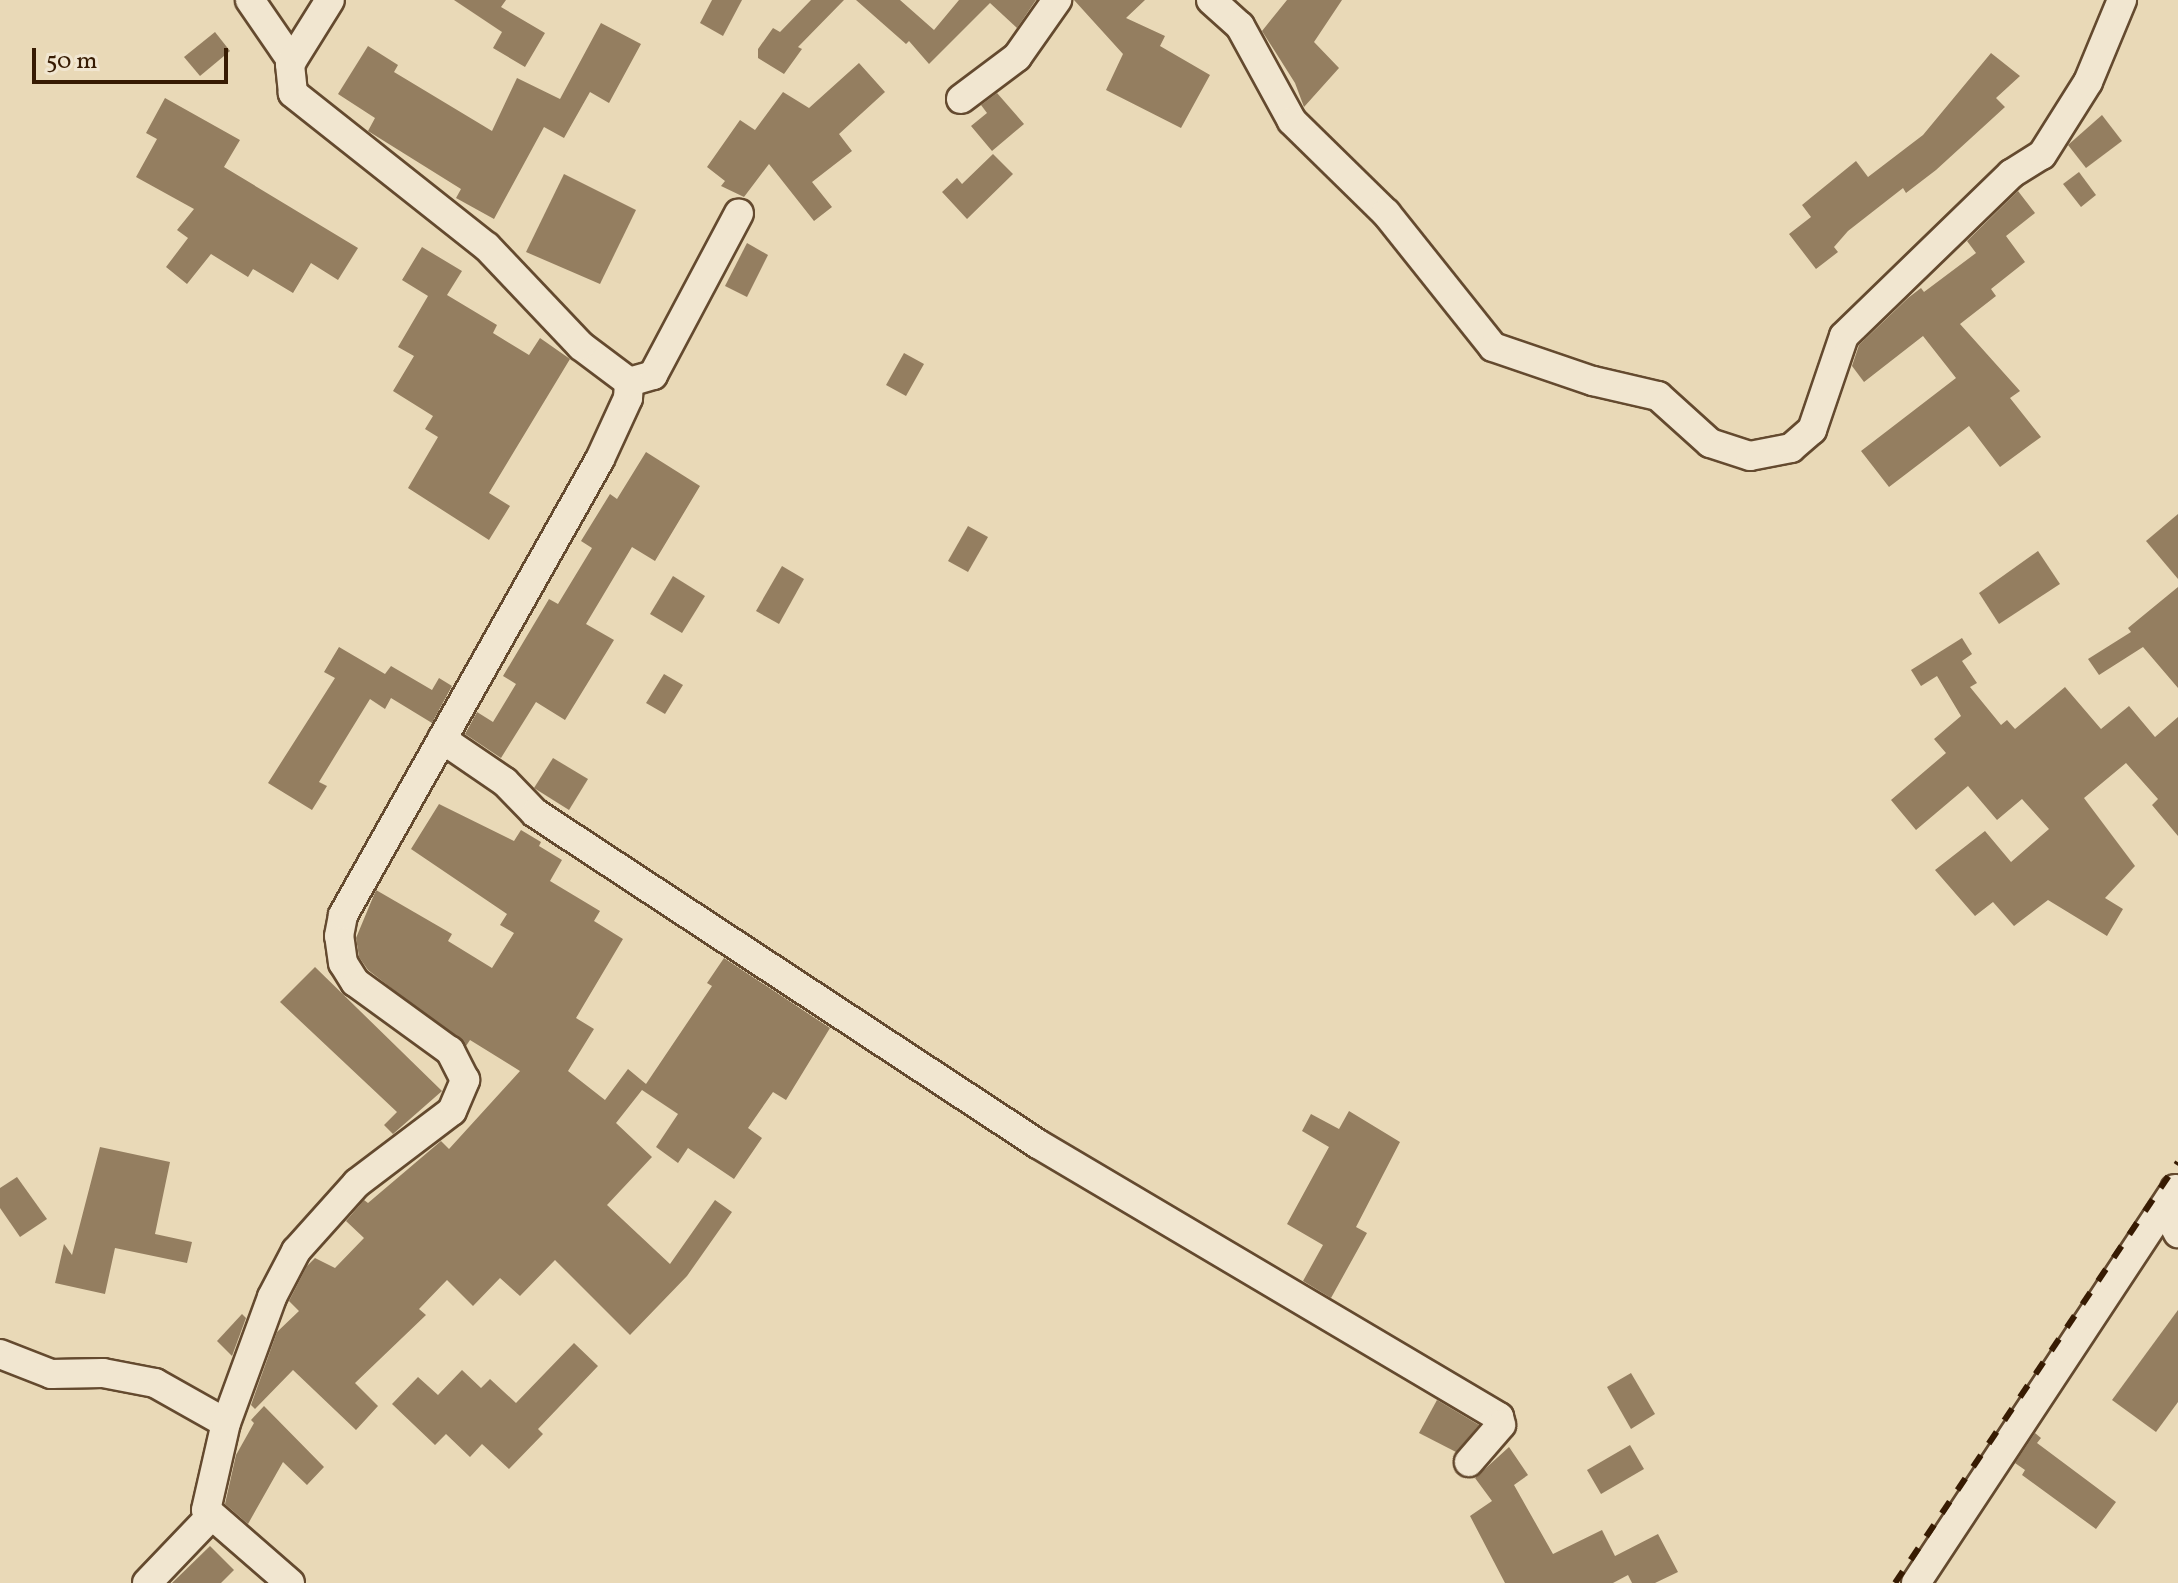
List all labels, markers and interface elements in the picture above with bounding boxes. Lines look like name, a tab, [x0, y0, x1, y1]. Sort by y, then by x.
scale bar	[36, 32, 232, 82]
text: 50 m	[46, 45, 98, 79]

